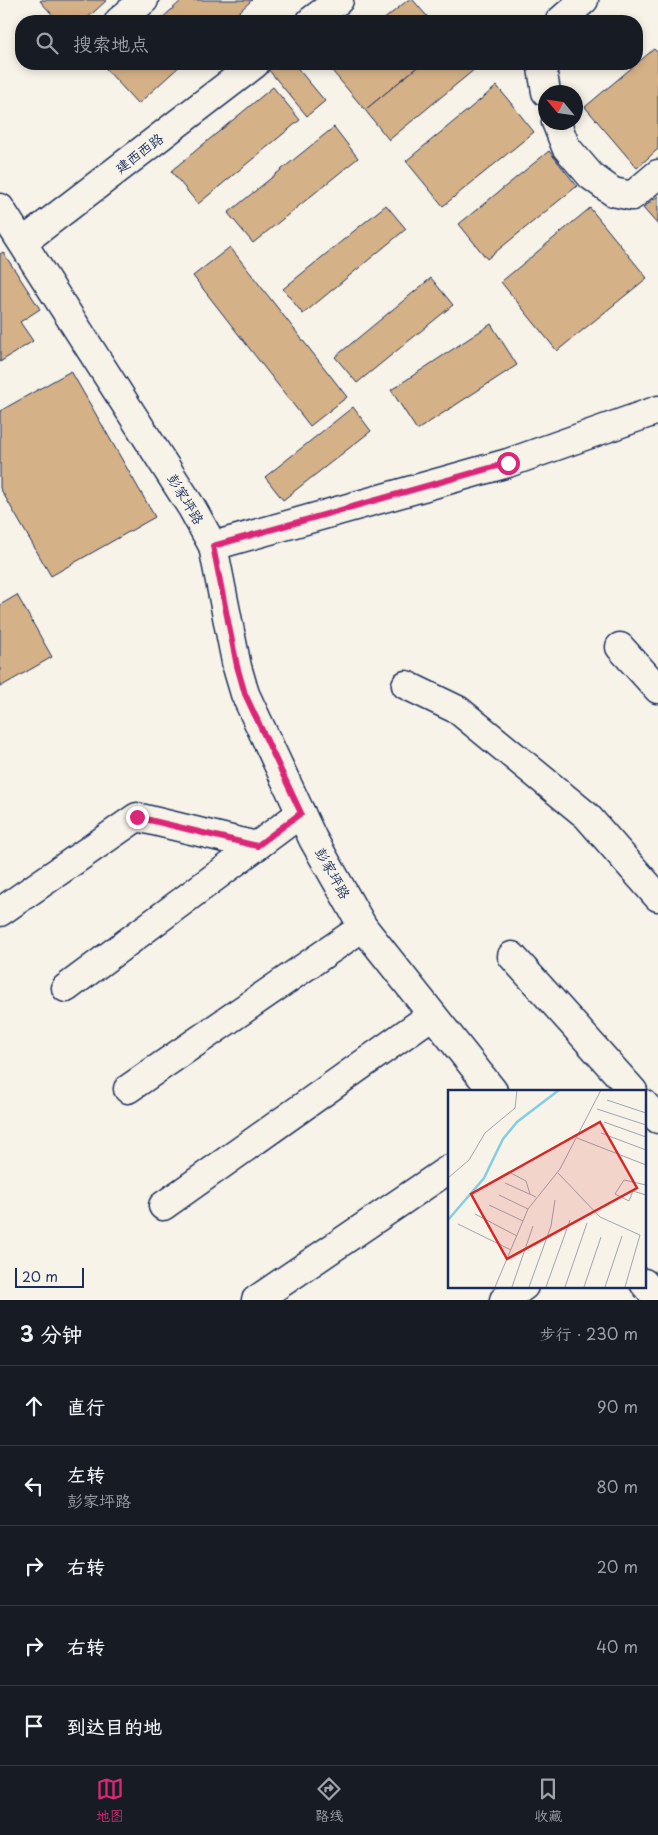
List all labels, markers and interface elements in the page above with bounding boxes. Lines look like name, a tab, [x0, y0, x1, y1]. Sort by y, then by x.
search box	[15, 15, 643, 70]
icon: search	[33, 29, 61, 57]
text: 搜索地点	[73, 29, 149, 57]
north arrow	[538, 85, 583, 130]
street label: 建西西路	[110, 128, 168, 178]
route start	[497, 452, 520, 475]
street label: 彭家坪路	[163, 470, 209, 528]
route end	[126, 806, 149, 829]
street label: 彭家坪路	[310, 843, 356, 903]
inset map	[448, 1090, 646, 1288]
scale bar	[15, 1265, 84, 1288]
text: 20 m	[22, 1266, 58, 1287]
text: 3 分钟	[20, 1317, 83, 1349]
text: 步行 · 230 m	[540, 1321, 638, 1345]
icon: ahead	[20, 1392, 48, 1420]
text: 直行	[67, 1392, 105, 1420]
text: 90 m	[597, 1394, 638, 1418]
text: 左转	[67, 1460, 105, 1488]
icon: left	[20, 1472, 48, 1500]
text: 80 m	[596, 1474, 638, 1498]
text: 彭家坪路	[67, 1488, 131, 1512]
icon: right	[20, 1552, 48, 1580]
text: 右转	[67, 1552, 105, 1580]
text: 20 m	[597, 1554, 638, 1578]
icon: right	[20, 1632, 48, 1660]
text: 右转	[67, 1632, 105, 1660]
text: 40 m	[596, 1634, 638, 1658]
icon: arrive	[20, 1712, 48, 1740]
text: 到达目的地	[67, 1712, 162, 1740]
tab: 地图	[96, 1775, 124, 1826]
tab: 路线	[315, 1775, 343, 1826]
tab: 收藏	[534, 1775, 562, 1826]

